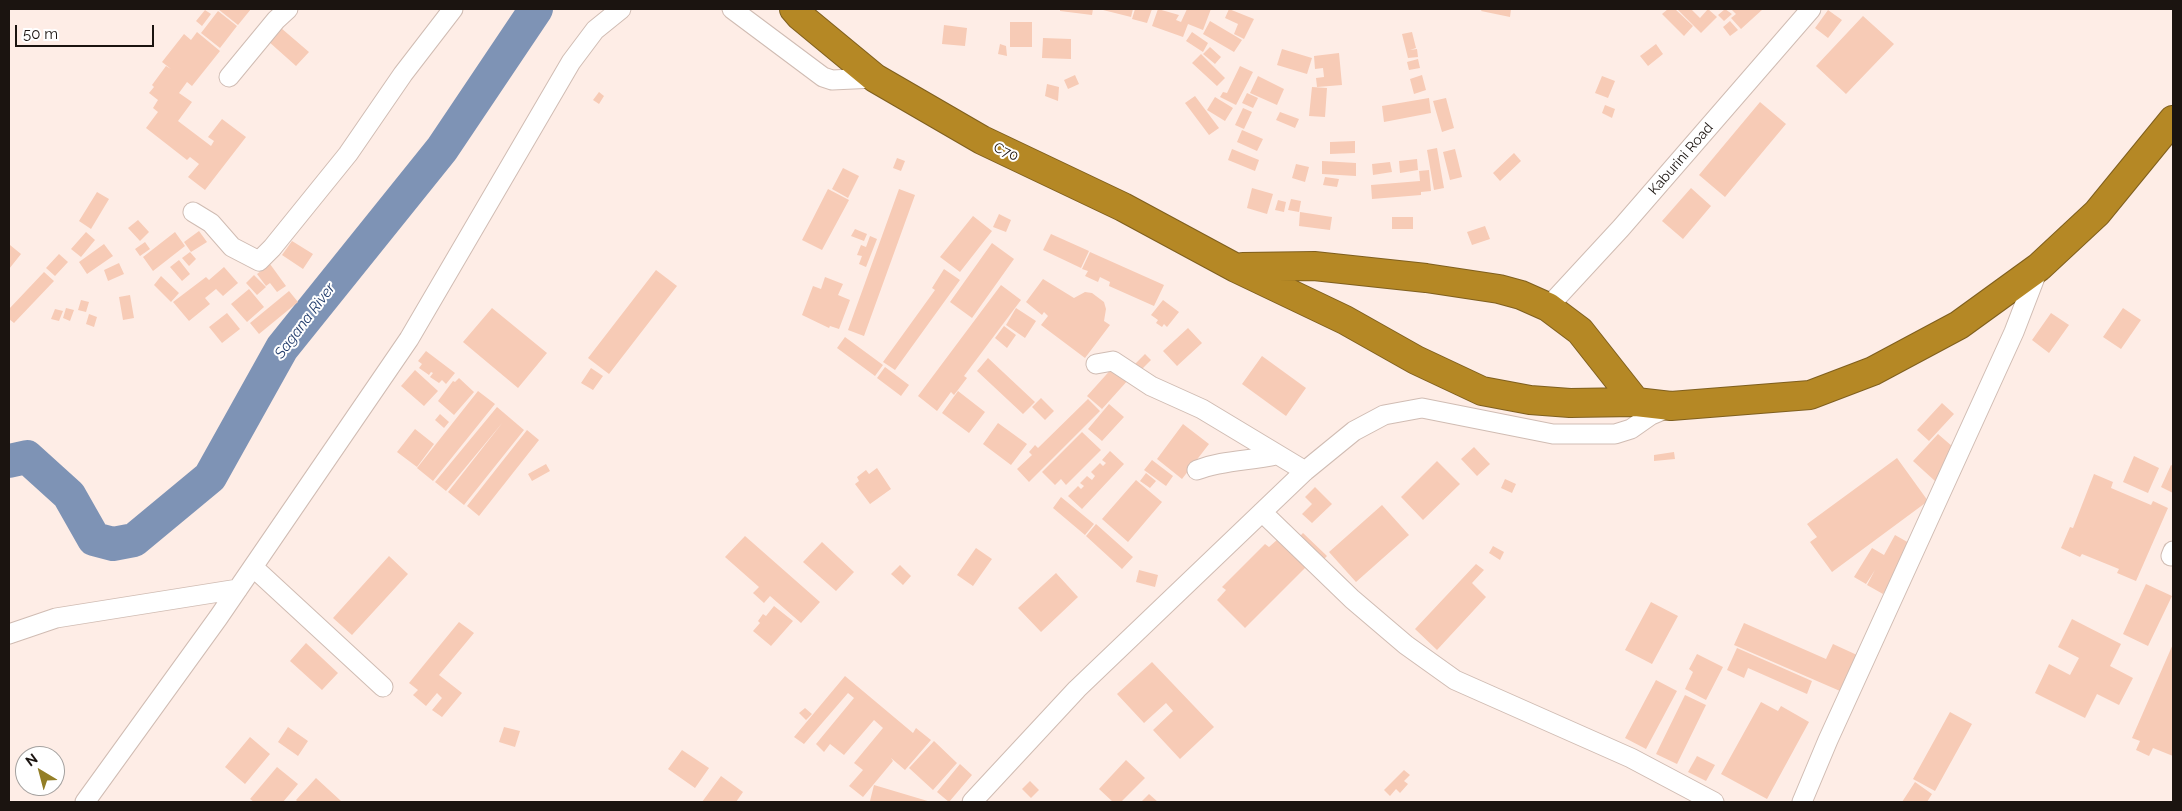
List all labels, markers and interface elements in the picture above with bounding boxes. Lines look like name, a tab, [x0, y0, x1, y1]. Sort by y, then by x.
scale bar	[18, 15, 156, 47]
text: 50 m	[23, 25, 58, 43]
street label: Kaburini Road	[1645, 120, 1717, 198]
street label: C70	[991, 139, 1021, 165]
water label: Sagana River	[271, 280, 339, 362]
north arrow	[15, 746, 65, 796]
text: N	[22, 750, 41, 769]

